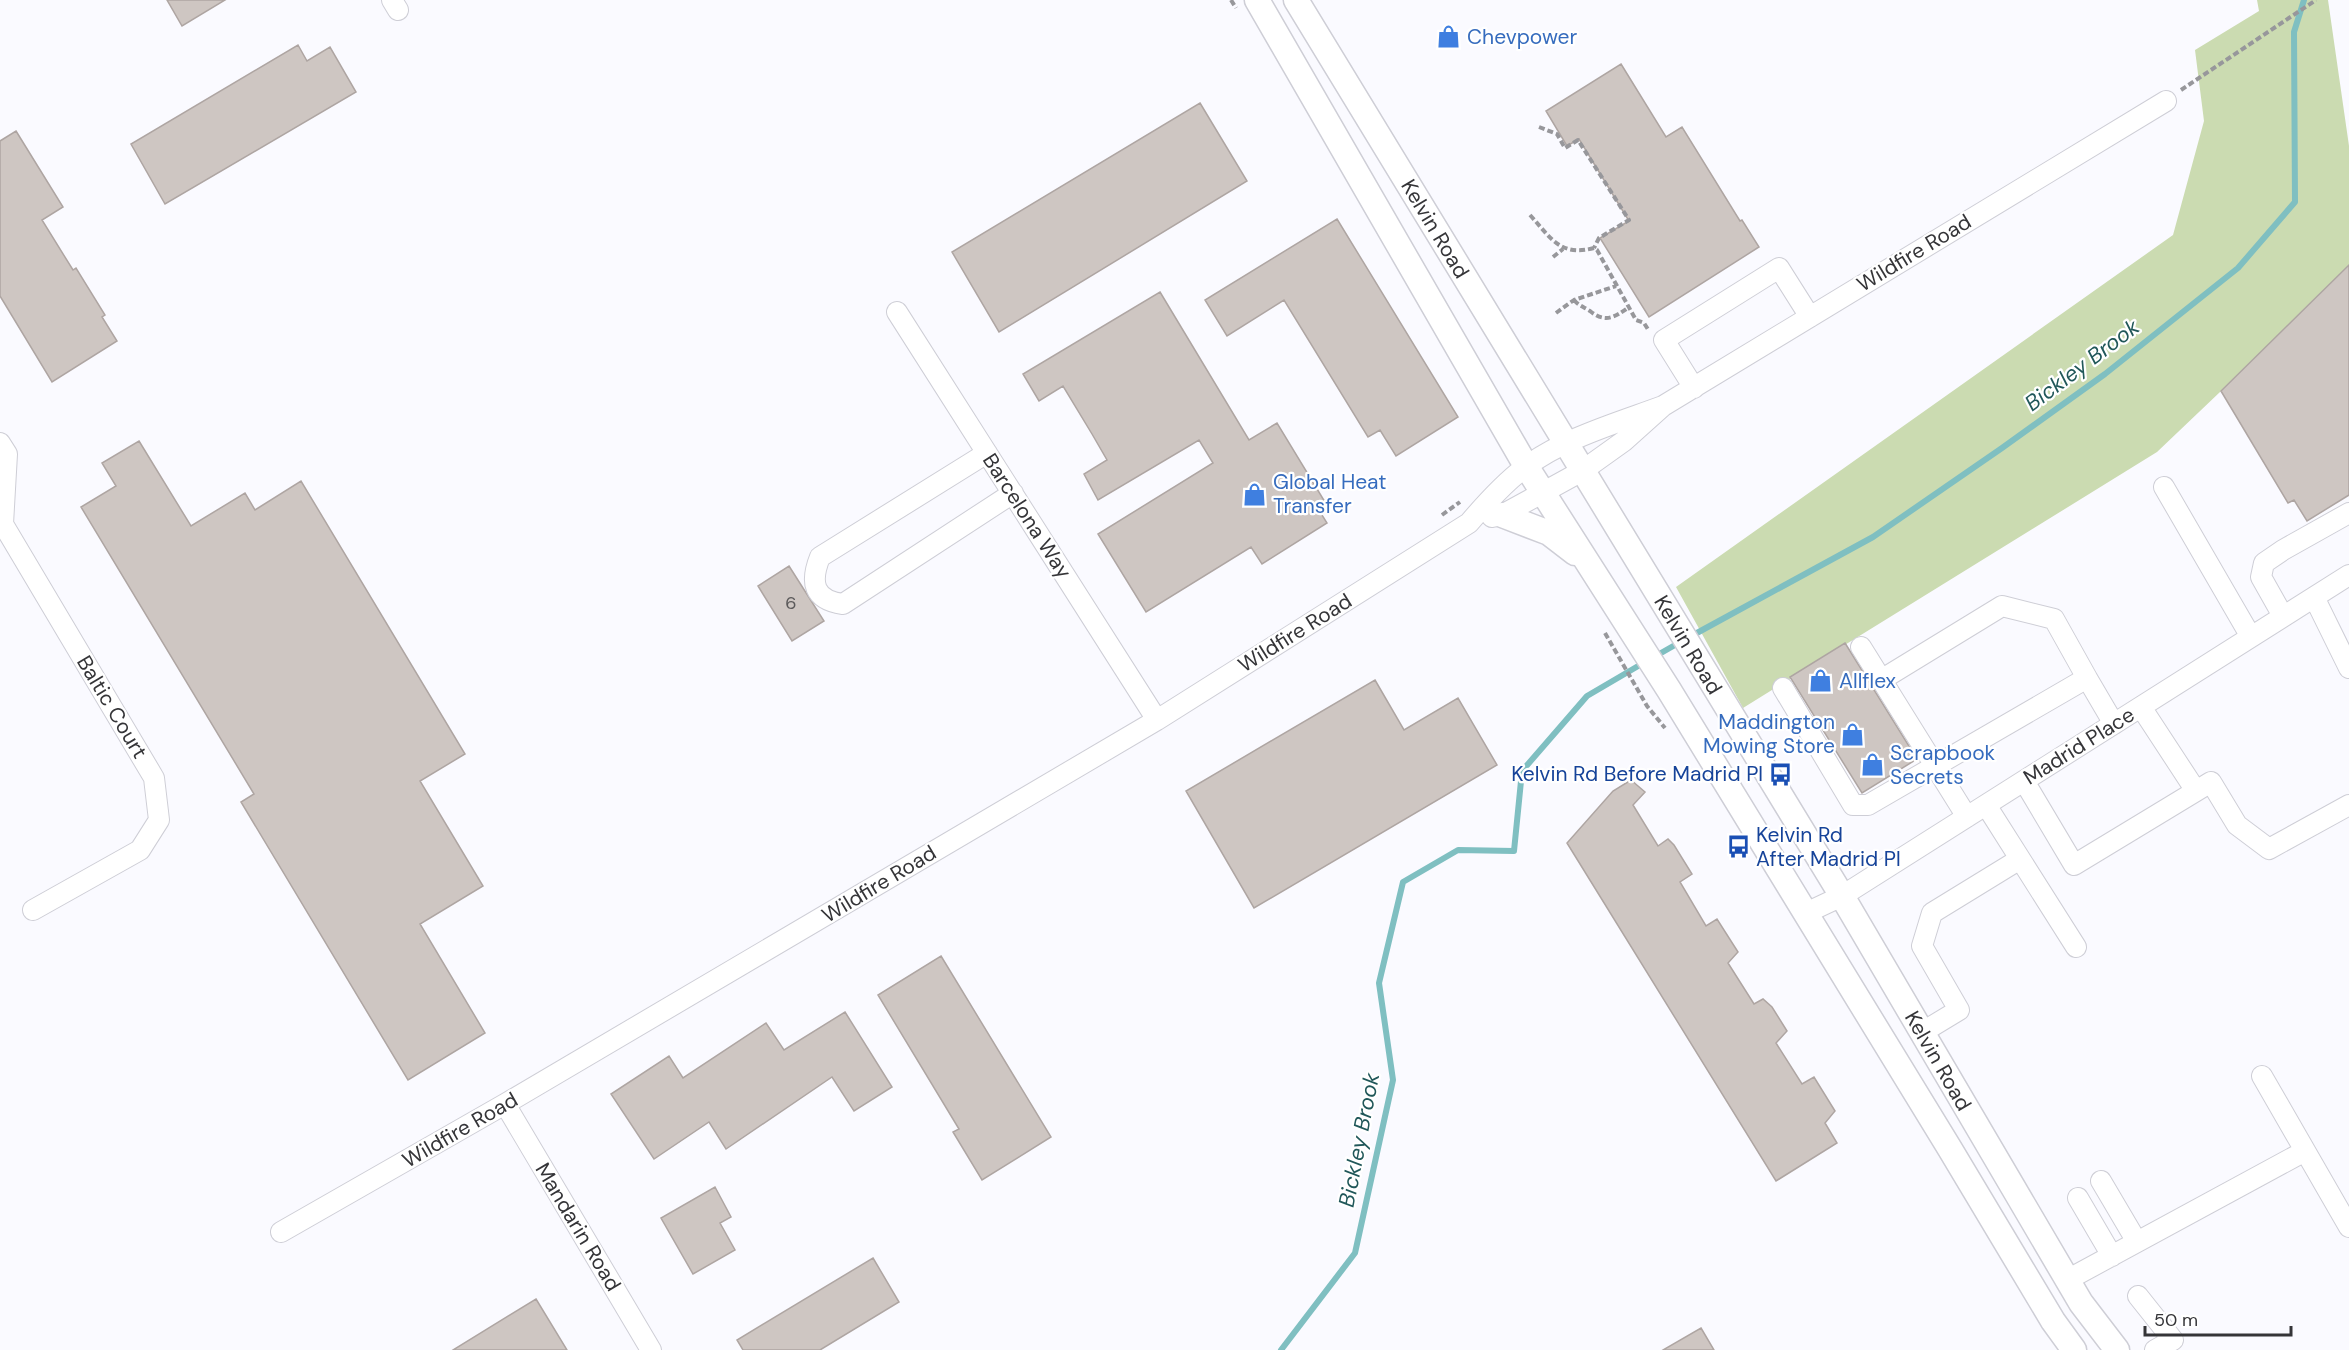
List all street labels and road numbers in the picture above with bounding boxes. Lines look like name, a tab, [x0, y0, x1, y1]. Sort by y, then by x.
street label: Kelvin Road	[1394, 174, 1476, 284]
street label: Wildfire Road	[1852, 208, 1976, 298]
street label: Barcelona Way	[976, 448, 1078, 584]
street label: Wildfire Road	[1233, 587, 1357, 679]
street label: Kelvin Road	[1647, 590, 1729, 700]
street label: Baltic Court	[70, 650, 154, 764]
street label: Madrid Place	[2018, 701, 2140, 791]
street label: Wildfire Road	[817, 839, 941, 929]
street label: Kelvin Road	[1898, 1006, 1978, 1116]
street label: Wildfire Road	[397, 1086, 523, 1174]
street label: Mandarin Road	[529, 1158, 627, 1296]

